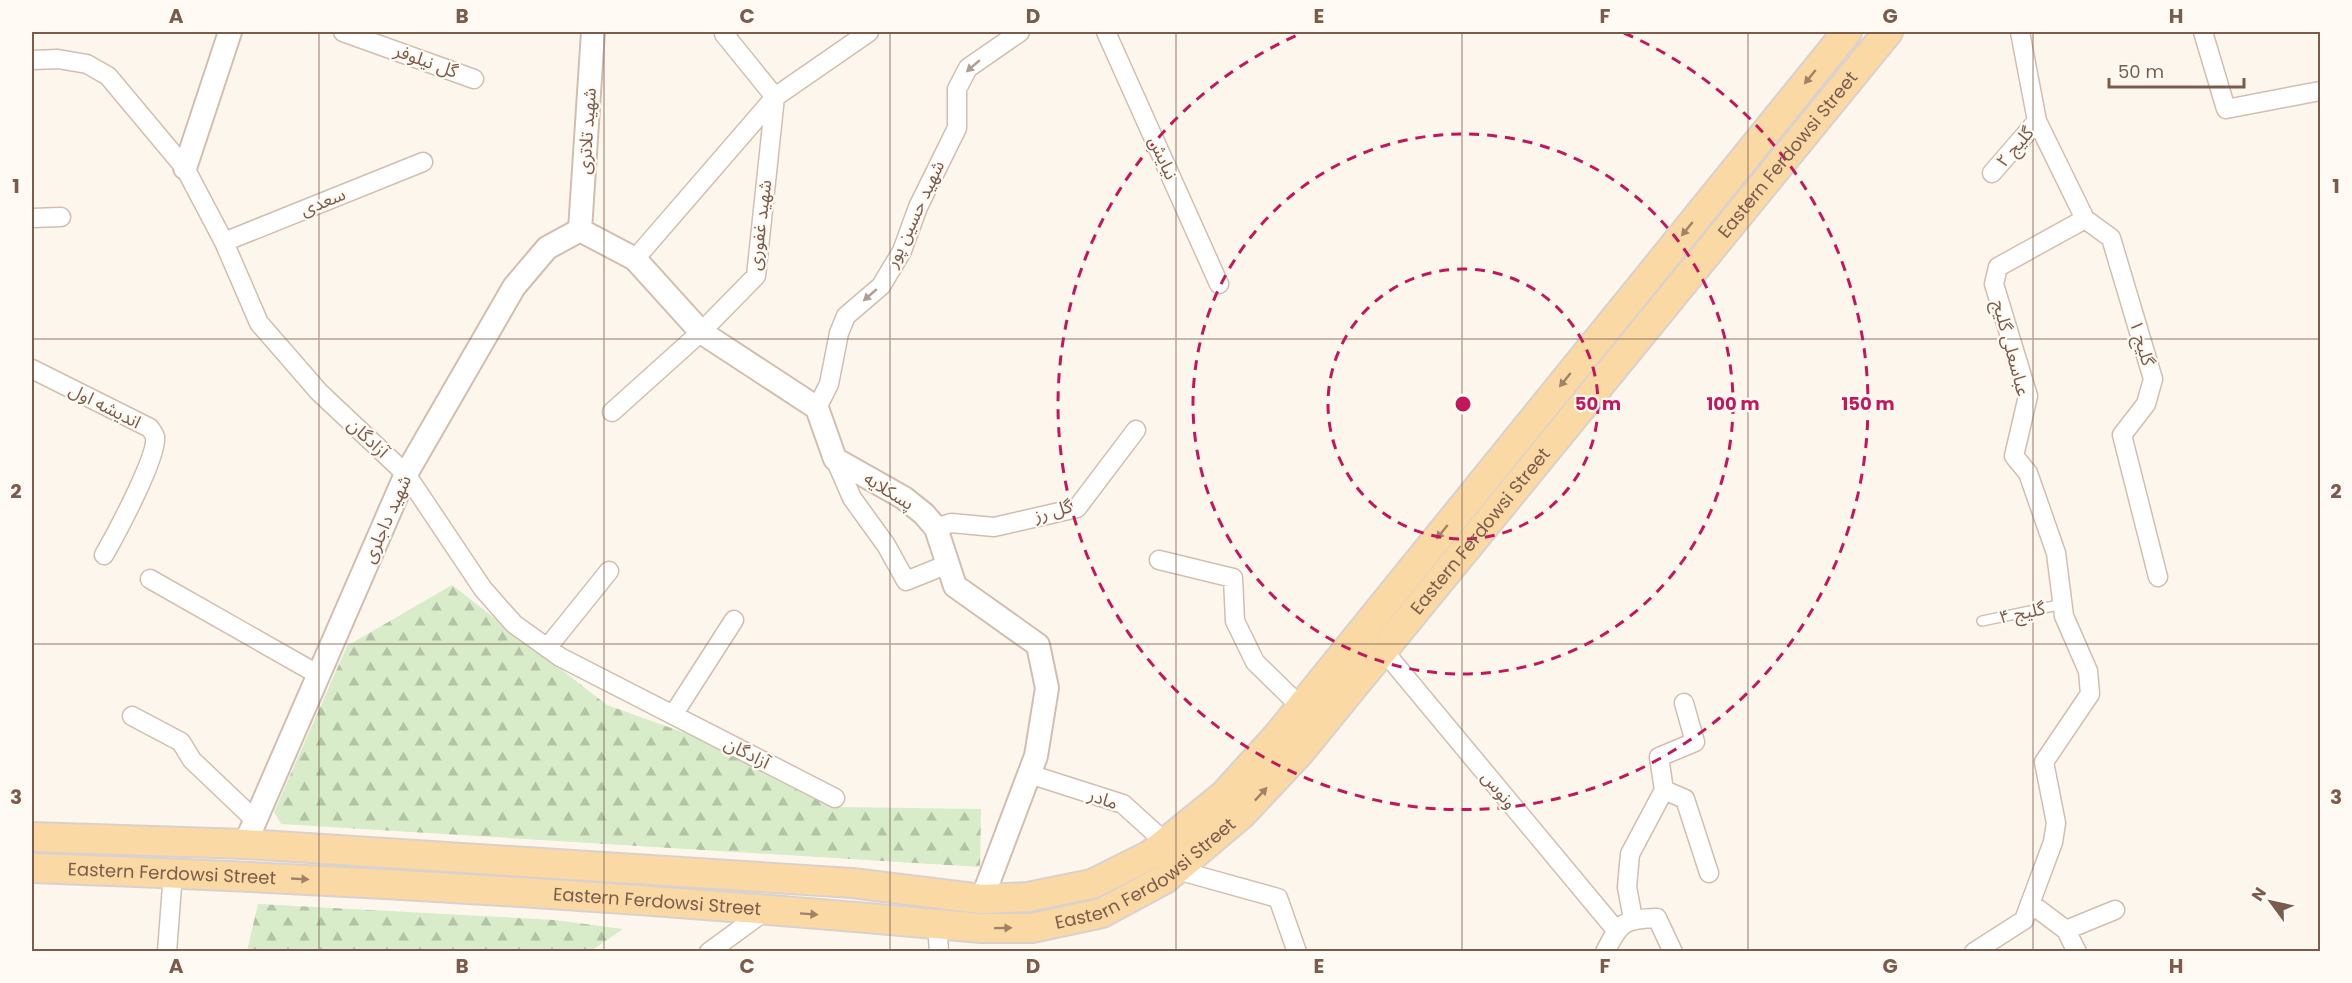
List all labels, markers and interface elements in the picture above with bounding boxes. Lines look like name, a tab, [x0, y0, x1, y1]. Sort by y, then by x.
text: A	[169, 2, 184, 30]
text: B	[455, 2, 469, 30]
text: C	[739, 2, 755, 30]
text: D	[1026, 2, 1040, 30]
text: E	[1314, 2, 1324, 30]
text: F	[1600, 2, 1611, 30]
text: G	[1882, 2, 1898, 30]
text: H	[2169, 2, 2183, 30]
street label: گل نیلوفر	[390, 37, 462, 84]
scale bar	[2109, 51, 2244, 89]
one-way arrow	[965, 59, 981, 72]
text: 50 m	[2118, 59, 2164, 84]
street label: Eastern Ferdowsi Street	[1712, 66, 1863, 243]
one-way arrow	[1804, 69, 1817, 84]
street label: شهید تلاتری	[571, 87, 602, 175]
street label: گلیج ۲	[1990, 121, 2040, 173]
street label: نیایش	[1143, 132, 1184, 183]
street label: شهید حسین پور	[878, 156, 950, 272]
text: 1	[12, 172, 20, 200]
text: 1	[2332, 172, 2340, 200]
street label: شهید غفوری	[742, 178, 777, 272]
street label: سعدی	[296, 181, 349, 222]
one-way arrow	[1681, 221, 1694, 237]
one-way arrow	[863, 288, 878, 301]
street label: عباسعلی گلیج	[1986, 297, 2036, 399]
street label: گلیج ۱	[2123, 317, 2161, 369]
one-way arrow	[1559, 373, 1572, 388]
street label: اندیشه اول	[65, 377, 146, 434]
text: 50 m	[1575, 391, 1621, 416]
text: 100 m	[1706, 391, 1760, 416]
text: 150 m	[1841, 391, 1895, 416]
centre of rings	[1453, 394, 1473, 414]
street label: آزادگان	[342, 412, 395, 464]
street label: Eastern Ferdowsi Street	[1404, 442, 1556, 619]
street label: پسکلایه	[859, 465, 919, 516]
street label: شهید داجلری	[356, 471, 417, 567]
text: 2	[10, 477, 22, 505]
text: 2	[2330, 477, 2342, 505]
street label: گل رز	[1030, 493, 1075, 528]
one-way arrow	[1436, 524, 1449, 540]
street label: گلیج ۴	[1997, 595, 2048, 631]
street label: آزادگان	[720, 730, 775, 775]
street label: ونوس	[1476, 765, 1523, 814]
street label: مادر	[1084, 782, 1121, 815]
text: 3	[10, 783, 22, 811]
text: 3	[2330, 783, 2342, 811]
one-way arrow	[1253, 788, 1267, 802]
street label: Eastern Ferdowsi Street	[1052, 812, 1241, 935]
street label: Eastern Ferdowsi Street	[67, 856, 277, 890]
north arrow	[2241, 872, 2301, 932]
one-way arrow	[290, 874, 309, 883]
street label: Eastern Ferdowsi Street	[552, 881, 762, 921]
text: N	[2246, 883, 2272, 905]
one-way arrow	[799, 909, 818, 919]
one-way arrow	[993, 923, 1012, 933]
text: A	[169, 952, 184, 980]
text: B	[455, 952, 469, 980]
text: C	[739, 952, 755, 980]
text: D	[1026, 952, 1040, 980]
text: E	[1314, 952, 1324, 980]
text: F	[1600, 952, 1611, 980]
text: G	[1882, 952, 1898, 980]
text: H	[2169, 952, 2183, 980]

